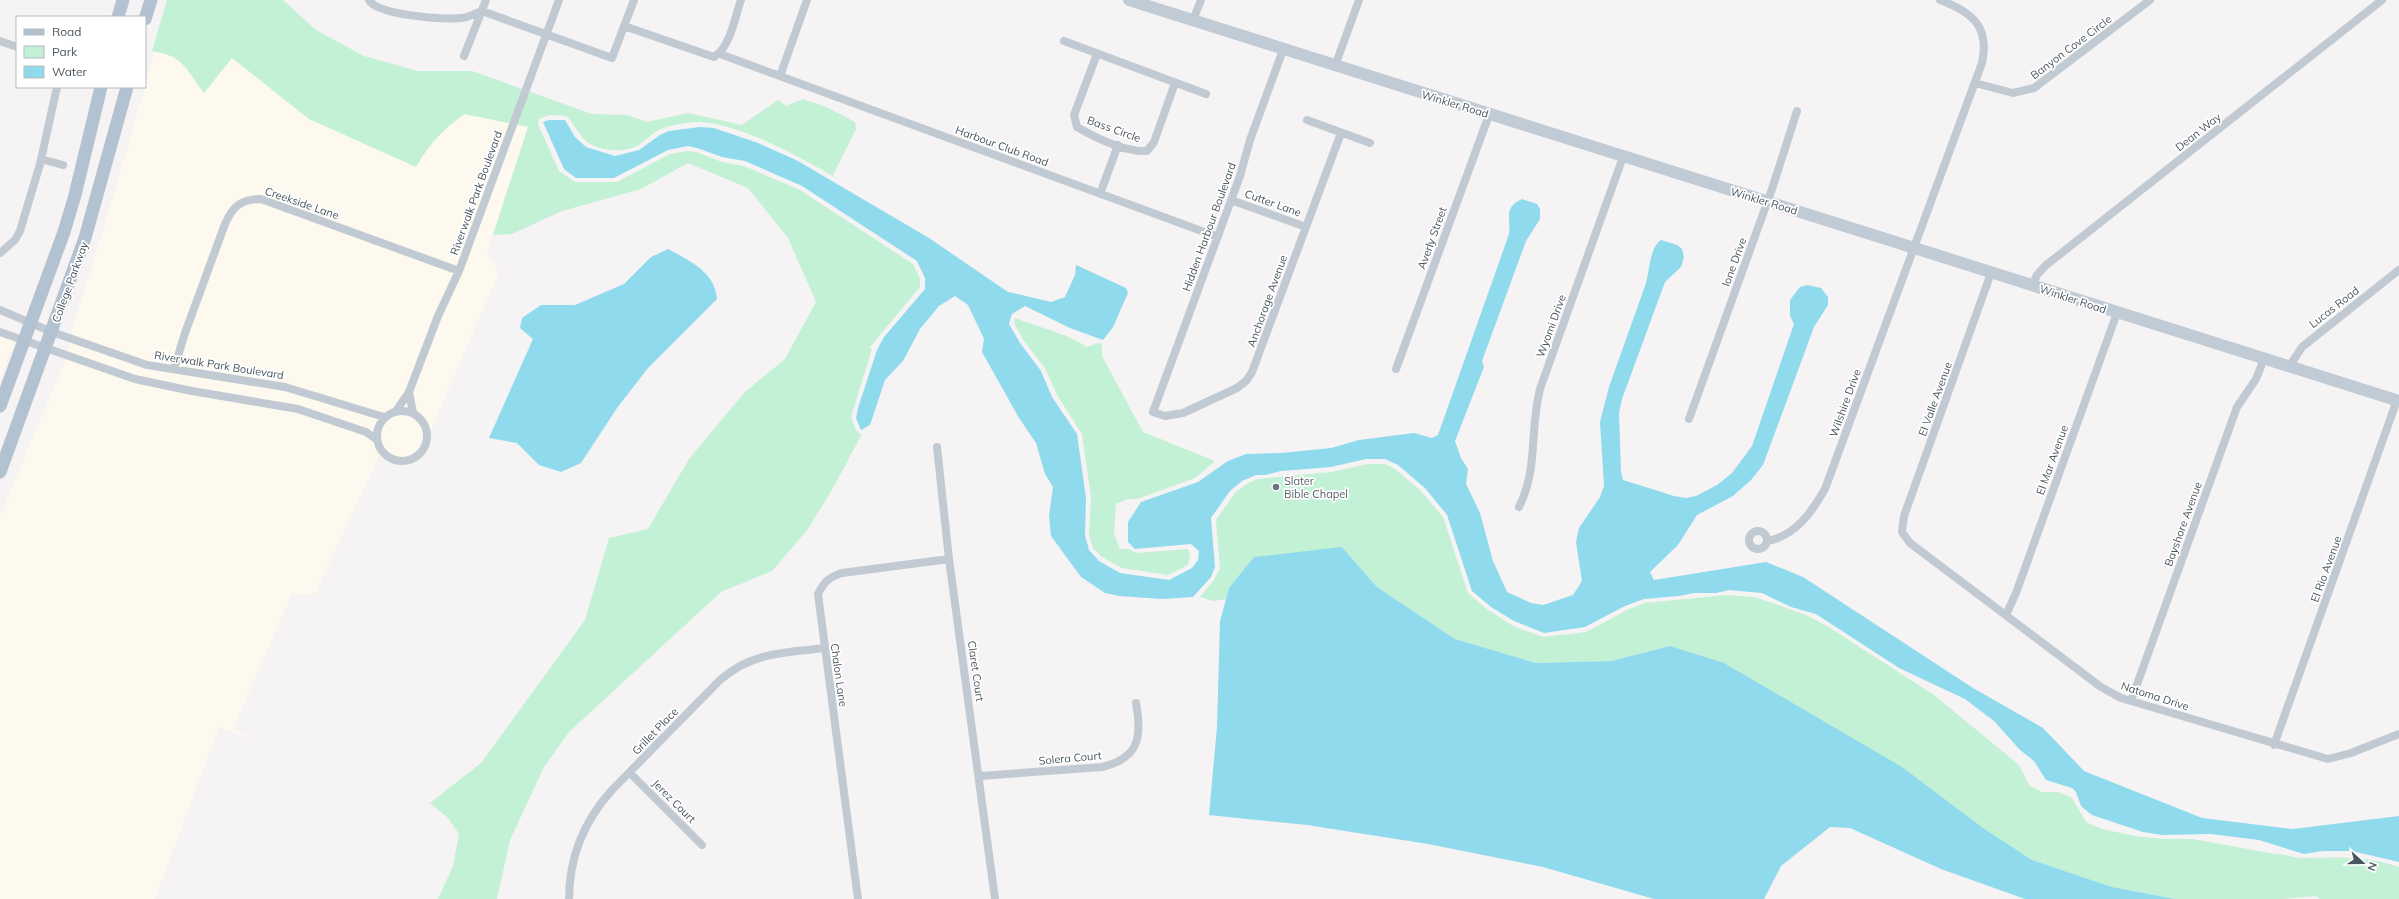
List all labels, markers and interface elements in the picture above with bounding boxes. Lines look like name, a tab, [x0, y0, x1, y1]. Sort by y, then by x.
street label: Banyon Cove Circle	[2028, 12, 2114, 82]
legend	[16, 16, 146, 88]
text: Road	[52, 24, 81, 39]
text: Park	[52, 44, 78, 59]
text: Water	[52, 64, 88, 79]
street label: Winkler Road	[1420, 87, 1490, 121]
street label: Dean Way	[2172, 110, 2224, 154]
street label: Bass Circle	[1085, 113, 1143, 145]
street label: Harbour Club Road	[954, 123, 1050, 169]
street label: Riverwalk Park Boulevard	[447, 129, 505, 257]
street label: Hidden Harbour Boulevard	[1179, 161, 1239, 293]
street label: Creekside Lane	[263, 184, 341, 222]
street label: Winkler Road	[1729, 184, 1799, 218]
street label: Cutter Lane	[1243, 186, 1303, 220]
street label: Averly Street	[1414, 205, 1450, 271]
street label: Ione Drive	[1719, 236, 1749, 288]
street label: College Parkway	[49, 240, 91, 324]
street label: Anchorage Avenue	[1244, 253, 1290, 349]
street label: Winkler Road	[2038, 282, 2108, 316]
street label: Lucas Road	[2306, 283, 2362, 331]
street label: Wyomi Drive	[1533, 293, 1569, 359]
street label: Riverwalk Park Boulevard	[153, 348, 285, 382]
street label: El Valle Avenue	[1915, 360, 1955, 438]
street label: Wilshire Drive	[1826, 367, 1864, 439]
street label: El Mar Avenue	[2033, 423, 2071, 497]
place label: Slater Bible Chapel	[1284, 474, 1348, 501]
street label: Bayshore Avenue	[2161, 480, 2205, 568]
marker: Slater Bible Chapel	[1271, 482, 1281, 492]
street label: El Rio Avenue	[2308, 534, 2344, 604]
street label: Claret Court	[965, 640, 987, 702]
street label: Chalon Lane	[828, 642, 850, 708]
street label: Natoma Drive	[2119, 678, 2191, 714]
street label: Grillet Place	[629, 704, 681, 758]
street label: Solera Court	[1038, 748, 1102, 768]
street label: Jerez Court	[649, 776, 699, 826]
north arrow	[2343, 843, 2383, 883]
text: N	[2364, 860, 2380, 873]

